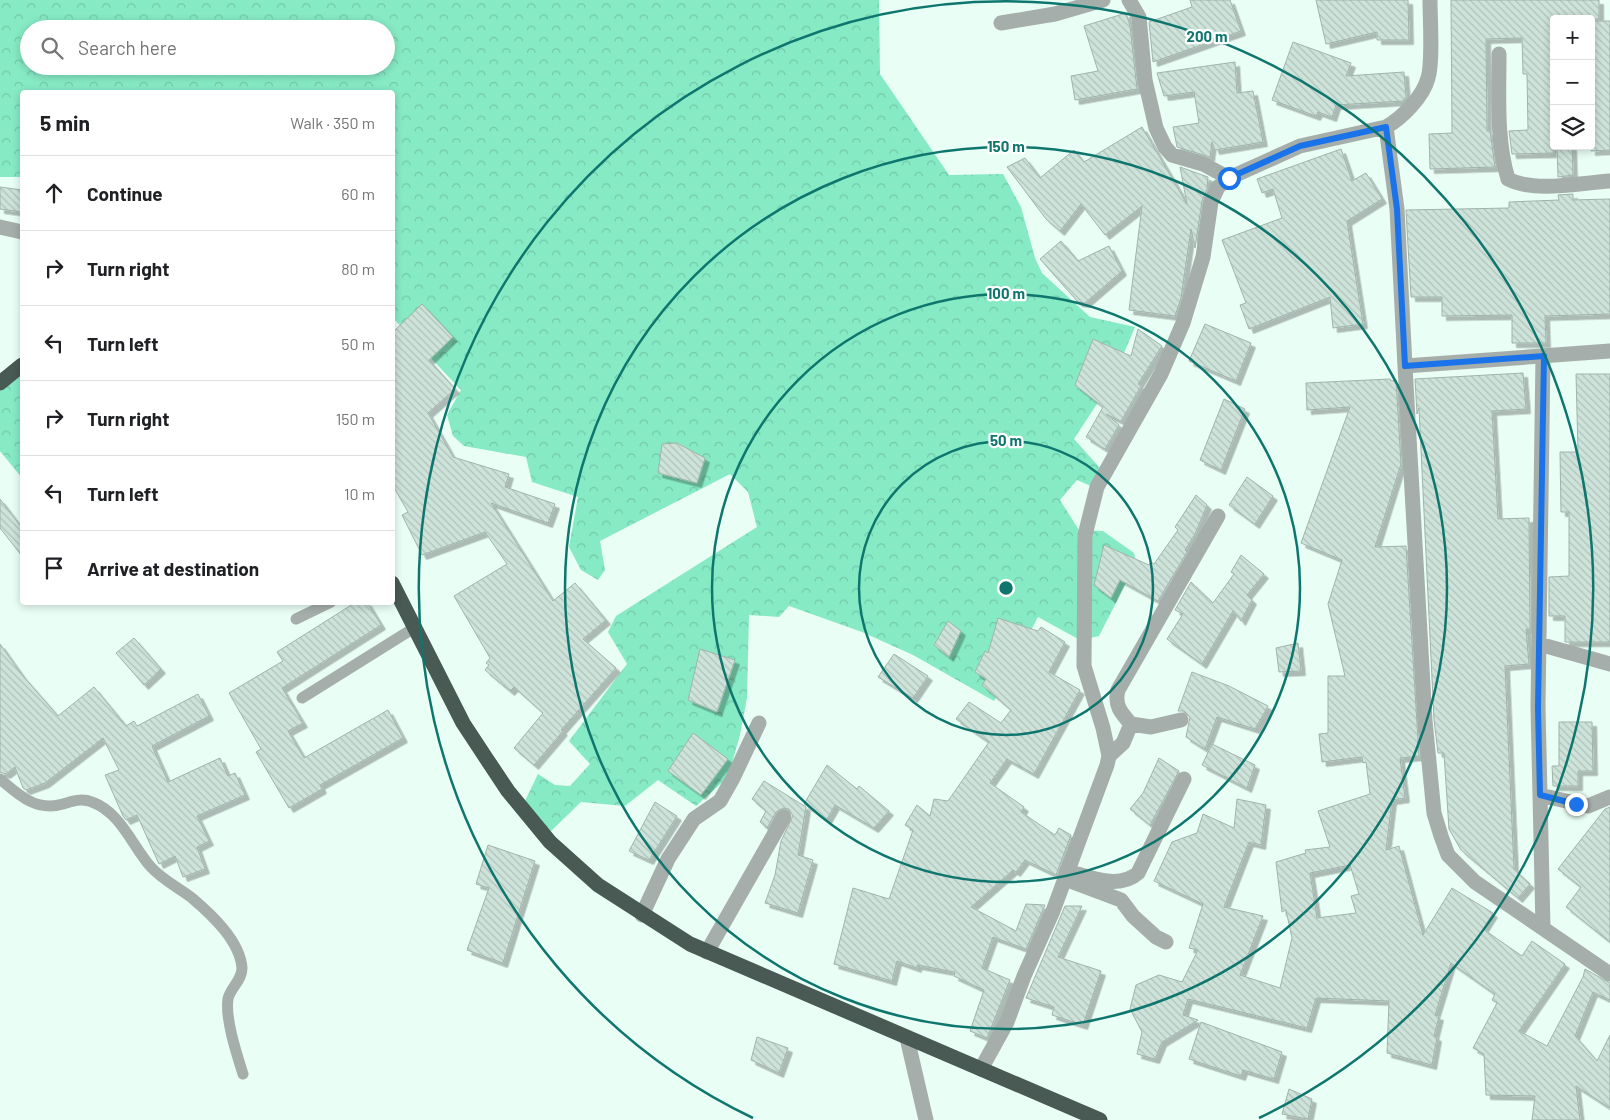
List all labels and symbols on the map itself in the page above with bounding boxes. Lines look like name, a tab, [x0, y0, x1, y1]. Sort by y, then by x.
text: 200 m	[1186, 27, 1228, 45]
text: 150 m	[987, 137, 1025, 155]
route start	[1218, 167, 1241, 190]
text: 100 m	[987, 284, 1025, 302]
text: 50 m	[990, 431, 1022, 449]
centre of rings	[997, 579, 1015, 597]
route end	[1565, 793, 1588, 816]

